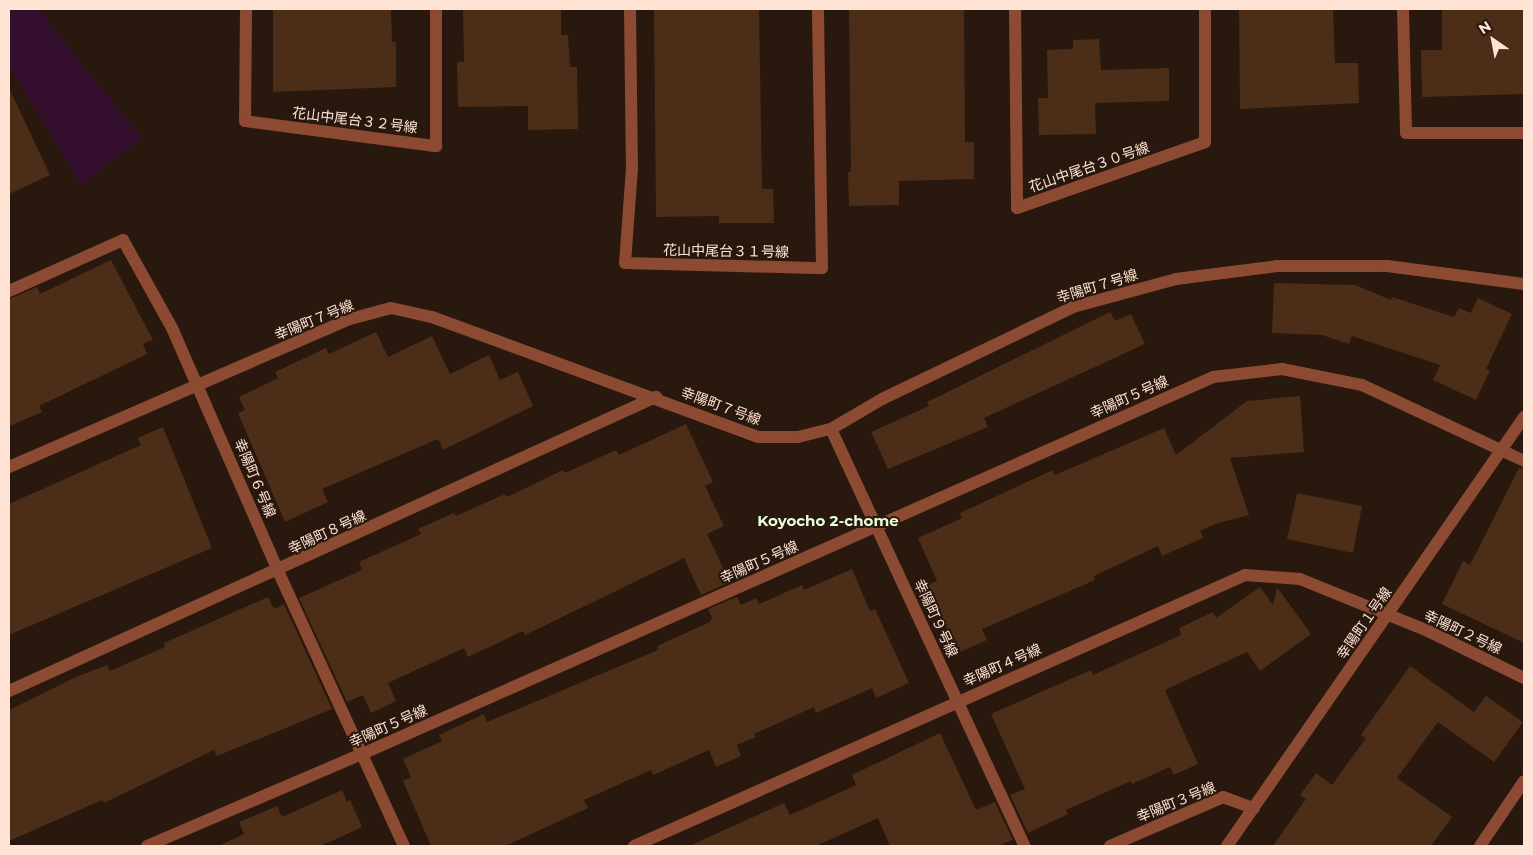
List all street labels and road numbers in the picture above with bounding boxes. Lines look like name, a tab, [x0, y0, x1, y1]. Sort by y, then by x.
street label: 花山中尾台３２号線	[291, 104, 419, 136]
street label: 花山中尾台３０号線	[1027, 139, 1151, 195]
street label: 花山中尾台３１号線	[663, 242, 789, 260]
street label: 幸陽町７号線	[1054, 266, 1140, 306]
street label: 幸陽町７号線	[272, 296, 356, 344]
street label: 幸陽町５号線	[1087, 372, 1171, 422]
street label: 幸陽町７号線	[679, 384, 763, 428]
street label: 幸陽町６号線	[231, 436, 279, 520]
street label: 幸陽町８号線	[285, 507, 369, 557]
street label: 幸陽町５号線	[717, 537, 801, 587]
street label: 幸陽町９号線	[911, 576, 961, 660]
street label: 幸陽町１号線	[1333, 584, 1395, 662]
street label: 幸陽町２号線	[1421, 607, 1505, 657]
street label: 幸陽町４号線	[960, 640, 1044, 690]
street label: 幸陽町５号線	[346, 701, 430, 751]
street label: 幸陽町３号線	[1134, 778, 1218, 826]

